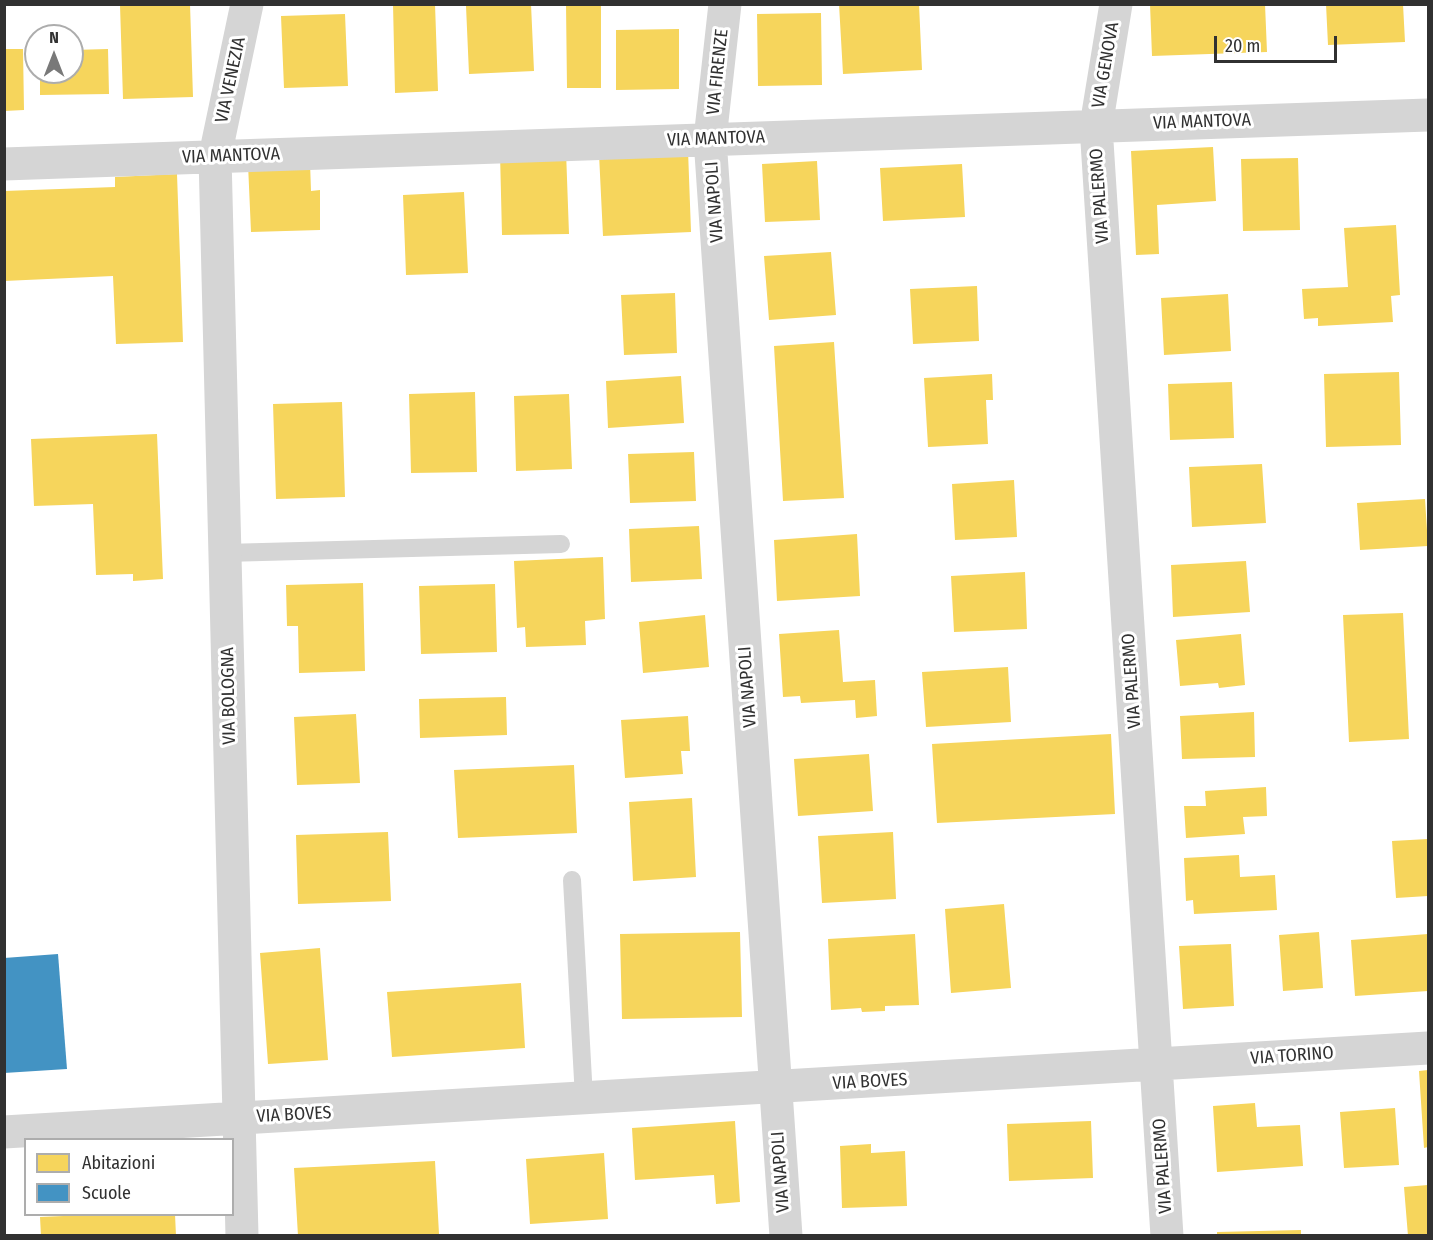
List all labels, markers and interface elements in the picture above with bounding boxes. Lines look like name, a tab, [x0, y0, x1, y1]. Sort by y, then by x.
street label: VIA GENOVA	[1088, 20, 1124, 110]
north arrow	[24, 24, 84, 84]
scale bar	[1217, 24, 1340, 62]
text: N	[49, 28, 59, 47]
street label: VIA FIRENZE	[703, 28, 733, 116]
street label: VIA VENEZIA	[211, 35, 251, 125]
text: 20 m	[1225, 35, 1260, 57]
street label: VIA MANTOVA	[1153, 109, 1251, 135]
street label: VIA MANTOVA	[667, 126, 765, 152]
street label: VIA MANTOVA	[182, 143, 280, 169]
street label: VIA PALERMO	[1086, 148, 1114, 244]
street label: VIA NAPOLI	[701, 161, 729, 243]
street label: VIA PALERMO	[1118, 633, 1146, 729]
street label: VIA NAPOLI	[734, 646, 762, 728]
street label: VIA BOLOGNA	[217, 647, 241, 745]
street label: VIA TORINO	[1250, 1042, 1334, 1070]
street label: VIA BOVES	[832, 1069, 908, 1095]
street label: VIA BOVES	[256, 1102, 332, 1128]
street label: VIA PALERMO	[1149, 1118, 1177, 1214]
street label: VIA NAPOLI	[767, 1131, 795, 1213]
legend	[24, 1138, 234, 1216]
text: Abitazioni	[82, 1152, 155, 1174]
text: Scuole	[82, 1182, 131, 1204]

